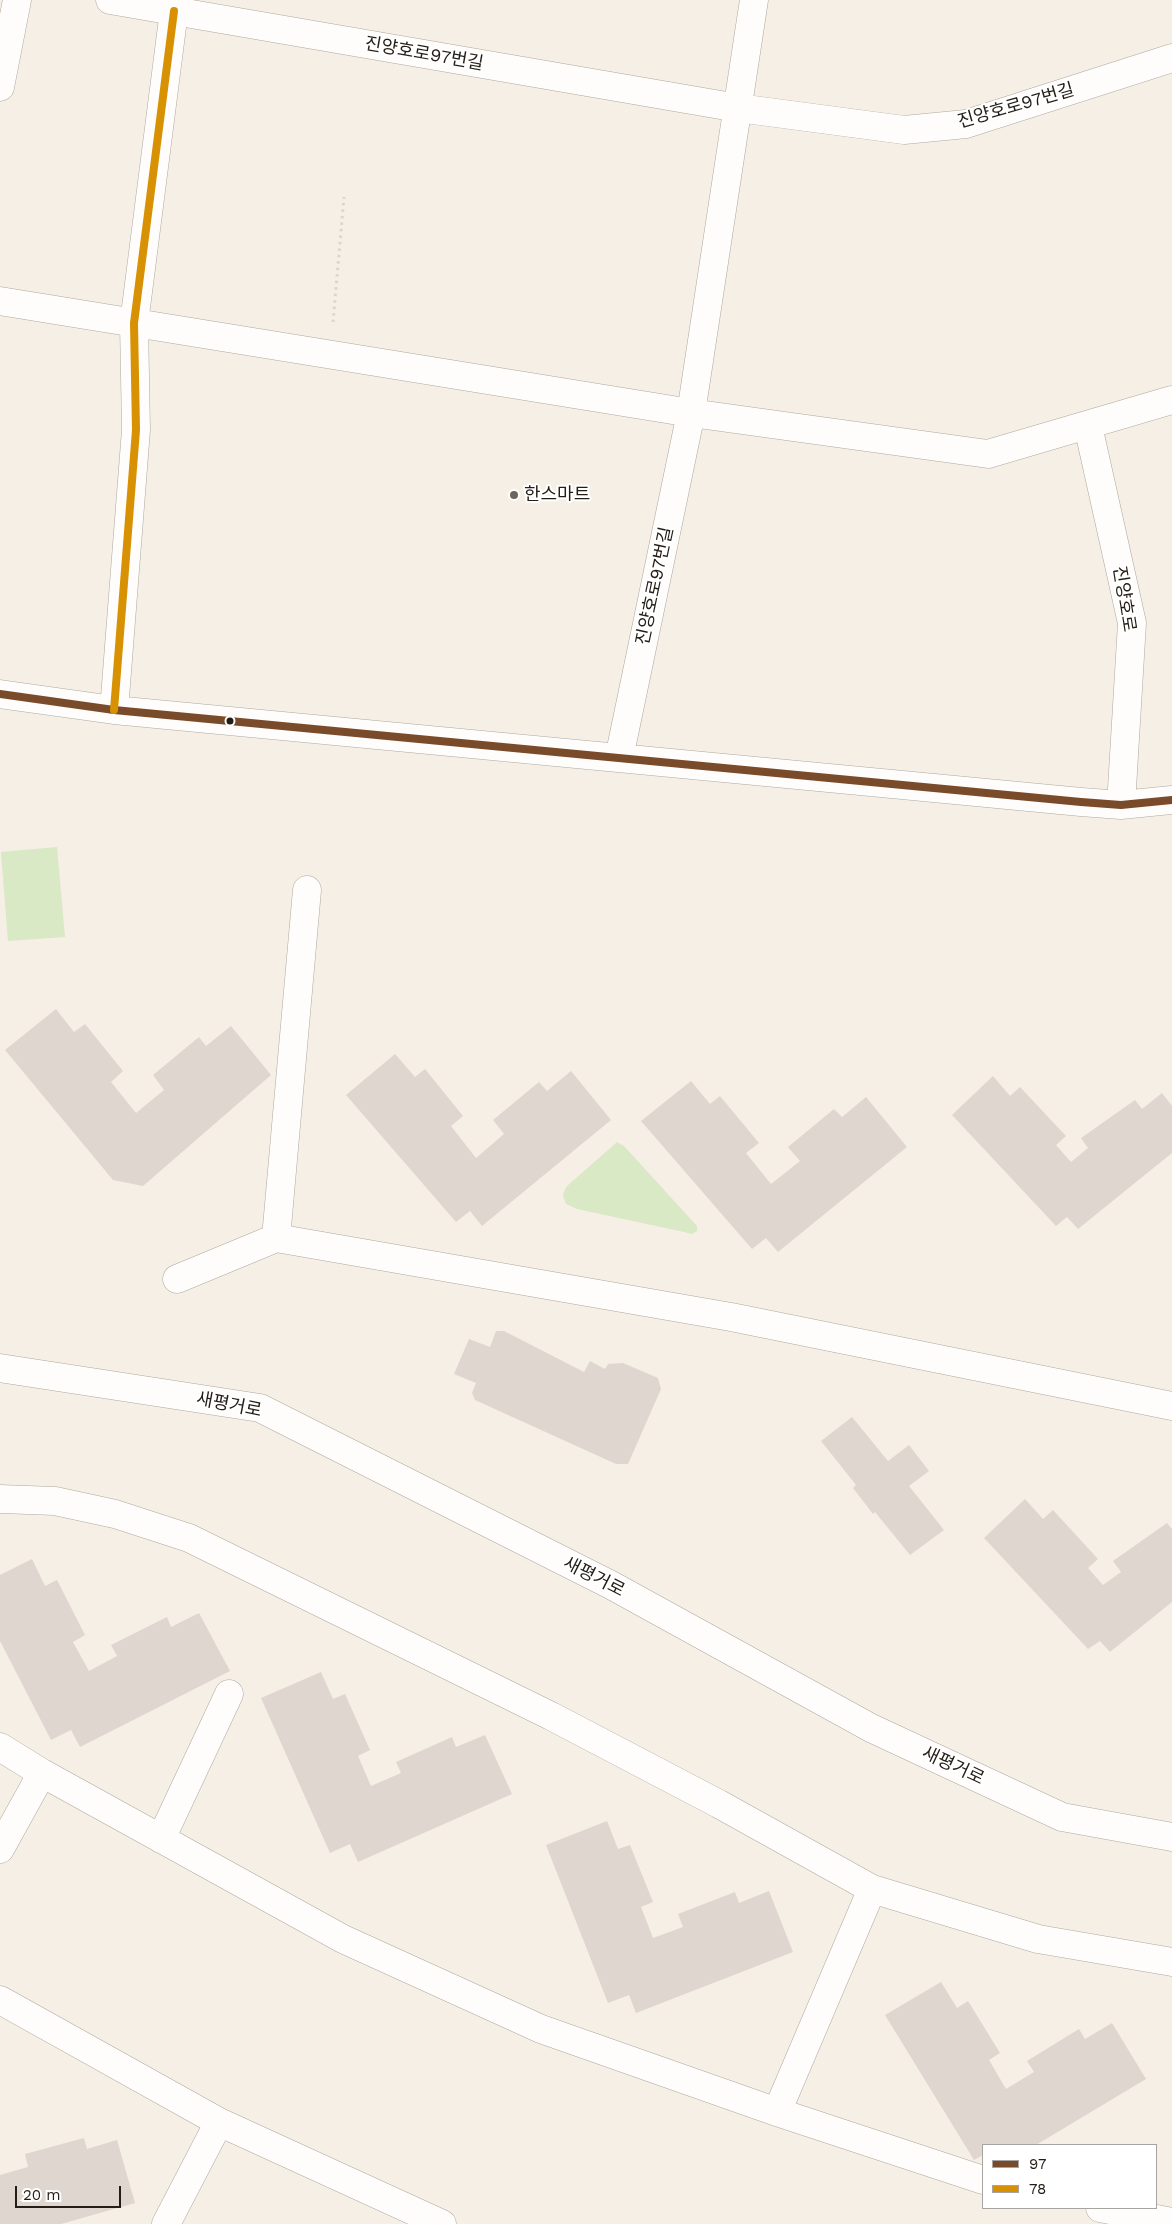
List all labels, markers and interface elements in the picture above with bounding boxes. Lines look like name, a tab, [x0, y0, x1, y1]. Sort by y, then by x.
street label: 진양호로97번길	[363, 33, 485, 75]
street label: 진양호로97번길	[955, 79, 1077, 133]
place label: 한스마트	[524, 484, 590, 506]
marker: 한스마트	[508, 489, 520, 501]
street label: 진양호로97번길	[632, 525, 678, 647]
street label: 진양호로	[1108, 565, 1140, 633]
unlabelled marker	[225, 716, 235, 726]
street label: 새평거로	[194, 1388, 264, 1422]
street label: 새평거로	[560, 1552, 628, 1602]
street label: 새평거로	[918, 1742, 988, 1790]
legend	[982, 2144, 1157, 2209]
text: 97	[1029, 2155, 1046, 2173]
scale bar	[18, 2176, 124, 2208]
text: 78	[1029, 2180, 1046, 2198]
text: 20 m	[23, 2186, 61, 2204]

